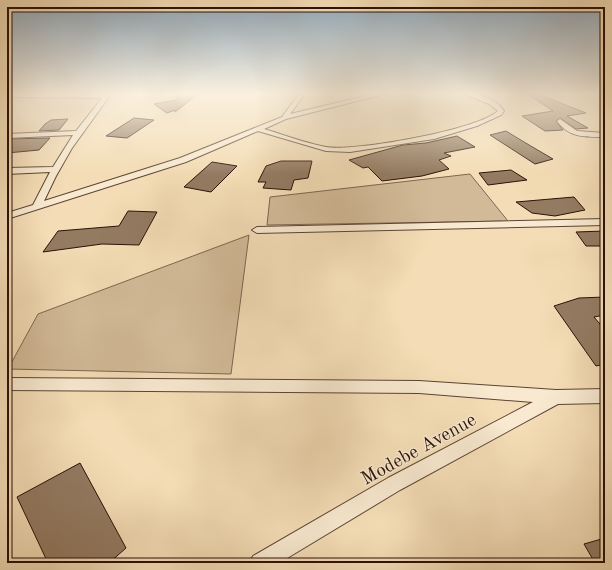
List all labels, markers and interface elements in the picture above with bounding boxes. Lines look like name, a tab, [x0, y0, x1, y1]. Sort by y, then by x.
street label: Modebe Avenue	[359, 411, 480, 490]

